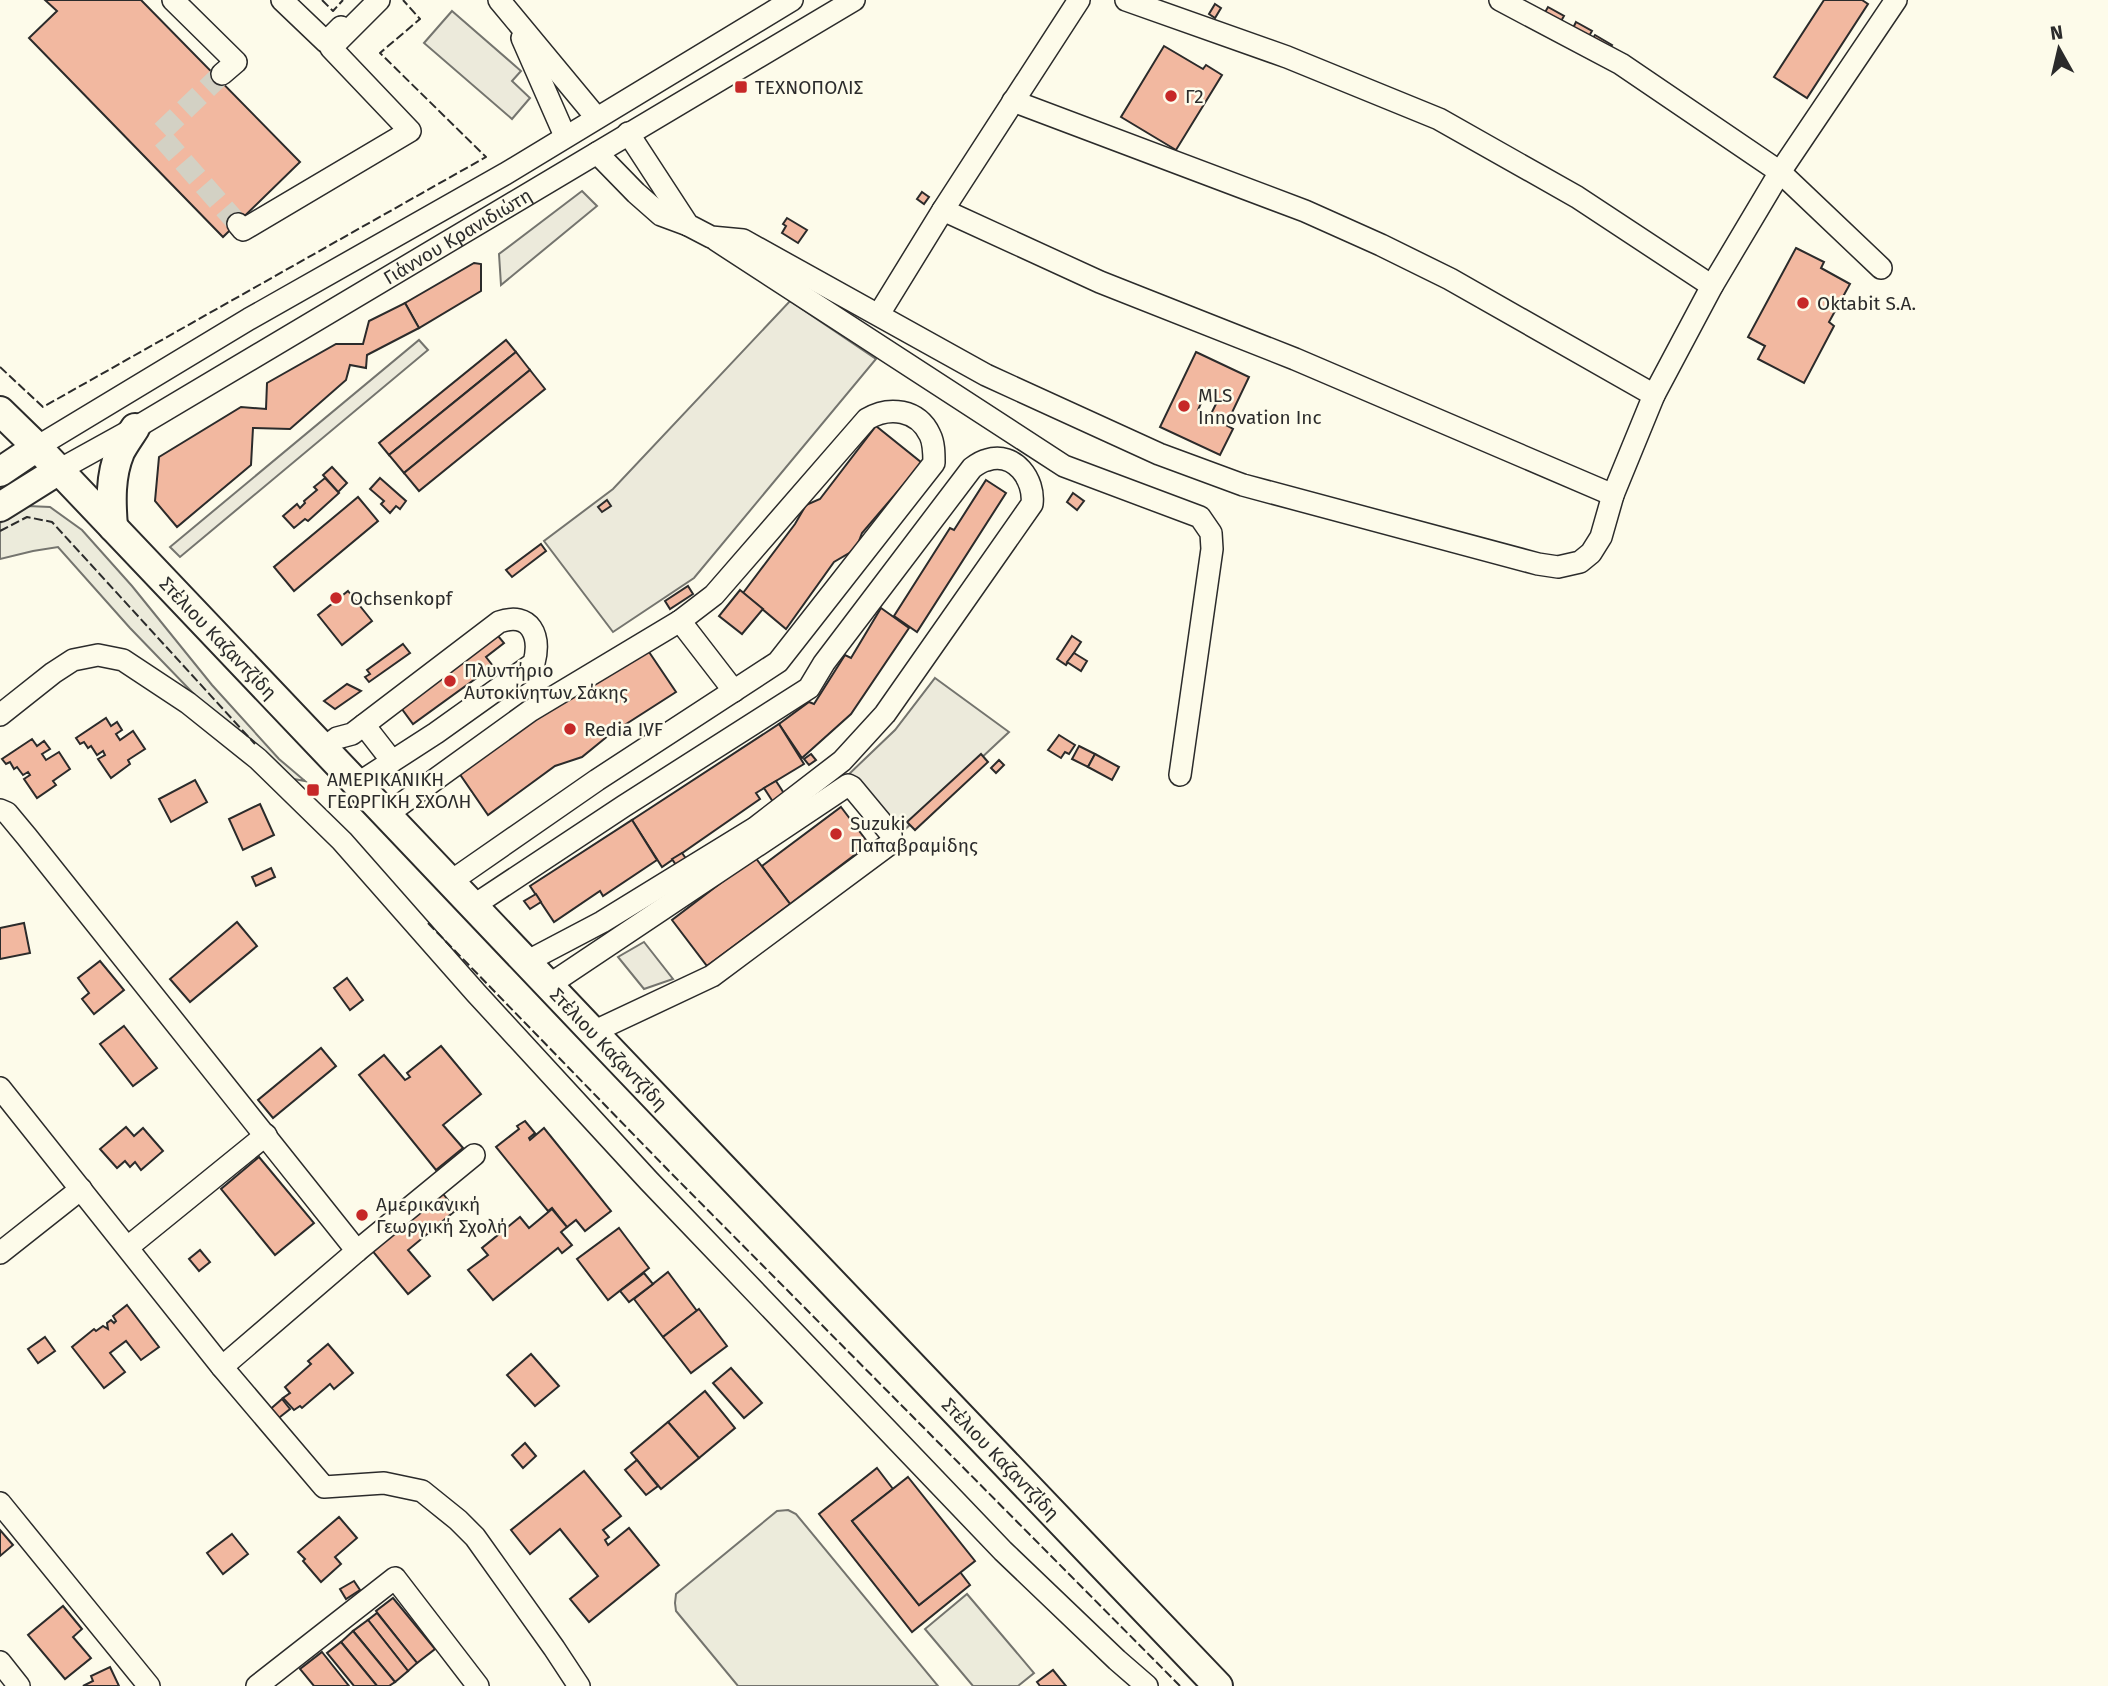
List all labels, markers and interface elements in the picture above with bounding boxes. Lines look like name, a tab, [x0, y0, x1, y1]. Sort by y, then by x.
north arrow	[2024, 14, 2094, 84]
text: N	[2049, 20, 2065, 45]
place label: ΤΕΧΝΟΠΟΛΙΣ	[755, 76, 863, 99]
marker: ΤΕΧΝΟΠΟΛΙΣ	[733, 79, 749, 95]
place label: Γ2	[1185, 85, 1204, 108]
marker: Γ2	[1163, 88, 1179, 104]
street label: Γιάννου Κρανιδιώτη	[379, 183, 536, 289]
place label: Oktabit S.A.	[1817, 292, 1916, 315]
marker: Oktabit S.A.	[1795, 295, 1811, 311]
place label: MLS Innovation Inc	[1198, 384, 1322, 429]
marker: MLS Innovation Inc	[1176, 398, 1192, 414]
street label: Στέλιου Καζαντζίδη	[155, 572, 282, 704]
place label: Ochsenkopf	[350, 587, 454, 610]
marker: Ochsenkopf	[328, 590, 344, 606]
place label: Πλυντήριο Αυτοκίνητων Σάκης	[464, 659, 628, 704]
marker: Πλυντήριο Αυτοκίνητων Σάκης	[442, 673, 458, 689]
place label: Redia IVF	[584, 718, 663, 741]
marker: Redia IVF	[562, 721, 578, 737]
place label: ΑΜΕΡΙΚΑΝΙΚΗ ΓΕΩΡΓΙΚΗ ΣΧΟΛΗ	[327, 768, 472, 813]
marker: ΑΜΕΡΙΚΑΝΙΚΗ ΓΕΩΡΓΙΚΗ ΣΧΟΛΗ	[305, 782, 321, 798]
place label: Suzuki Παπαβραμίδης	[850, 812, 978, 857]
marker: Suzuki Παπαβραμίδης	[828, 826, 844, 842]
street label: Στέλιου Καζαντζίδη	[546, 983, 673, 1115]
place label: Αμερικανική Γεωργική Σχολή	[376, 1193, 508, 1238]
marker: Αμερικανική Γεωργική Σχολή	[354, 1207, 370, 1223]
street label: Στέλιου Καζαντζίδη	[937, 1393, 1064, 1525]

